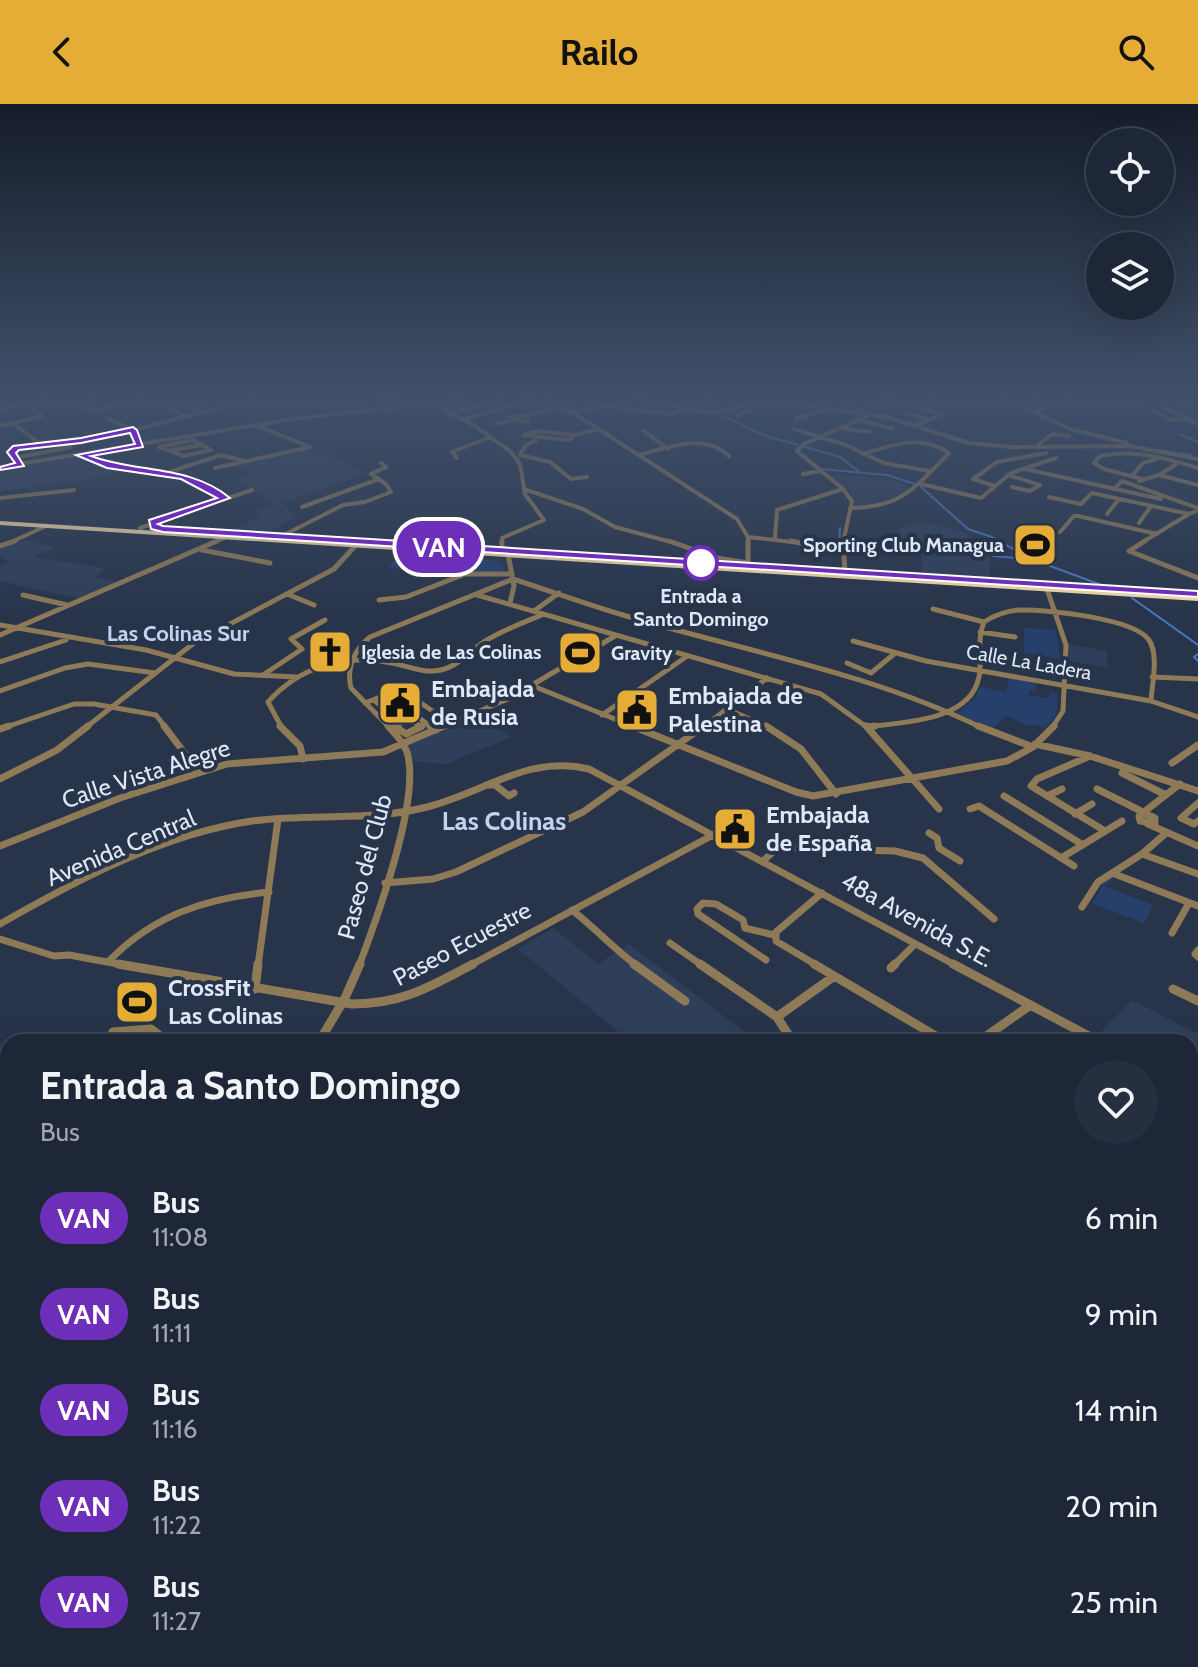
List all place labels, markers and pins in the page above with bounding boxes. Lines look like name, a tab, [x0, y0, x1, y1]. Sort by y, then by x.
sports icon: Sporting Club Managua	[1011, 521, 1059, 569]
place label: Sporting Club Managua	[803, 533, 1004, 557]
marker: Entrada a Santo Domingo	[684, 546, 718, 580]
place label: Entrada a Santo Domingo	[633, 584, 769, 631]
church icon: Iglesia de Las Colinas	[306, 628, 354, 676]
sports icon: Gravity	[556, 629, 604, 677]
place label: Iglesia de Las Colinas	[361, 640, 542, 664]
place label: Gravity	[611, 641, 673, 665]
place label: Embajada de Rusia	[431, 674, 534, 731]
public building icon: Embajada de Rusia	[376, 679, 424, 727]
place label: Embajada de Palestina	[668, 681, 803, 738]
public building icon: Embajada de Palestina	[613, 686, 661, 734]
place label: Embajada de España	[766, 800, 872, 857]
public building icon: Embajada de España	[711, 805, 759, 853]
place label: CrossFit Las Colinas	[168, 973, 283, 1030]
sports icon: CrossFit Las Colinas	[113, 978, 161, 1026]

